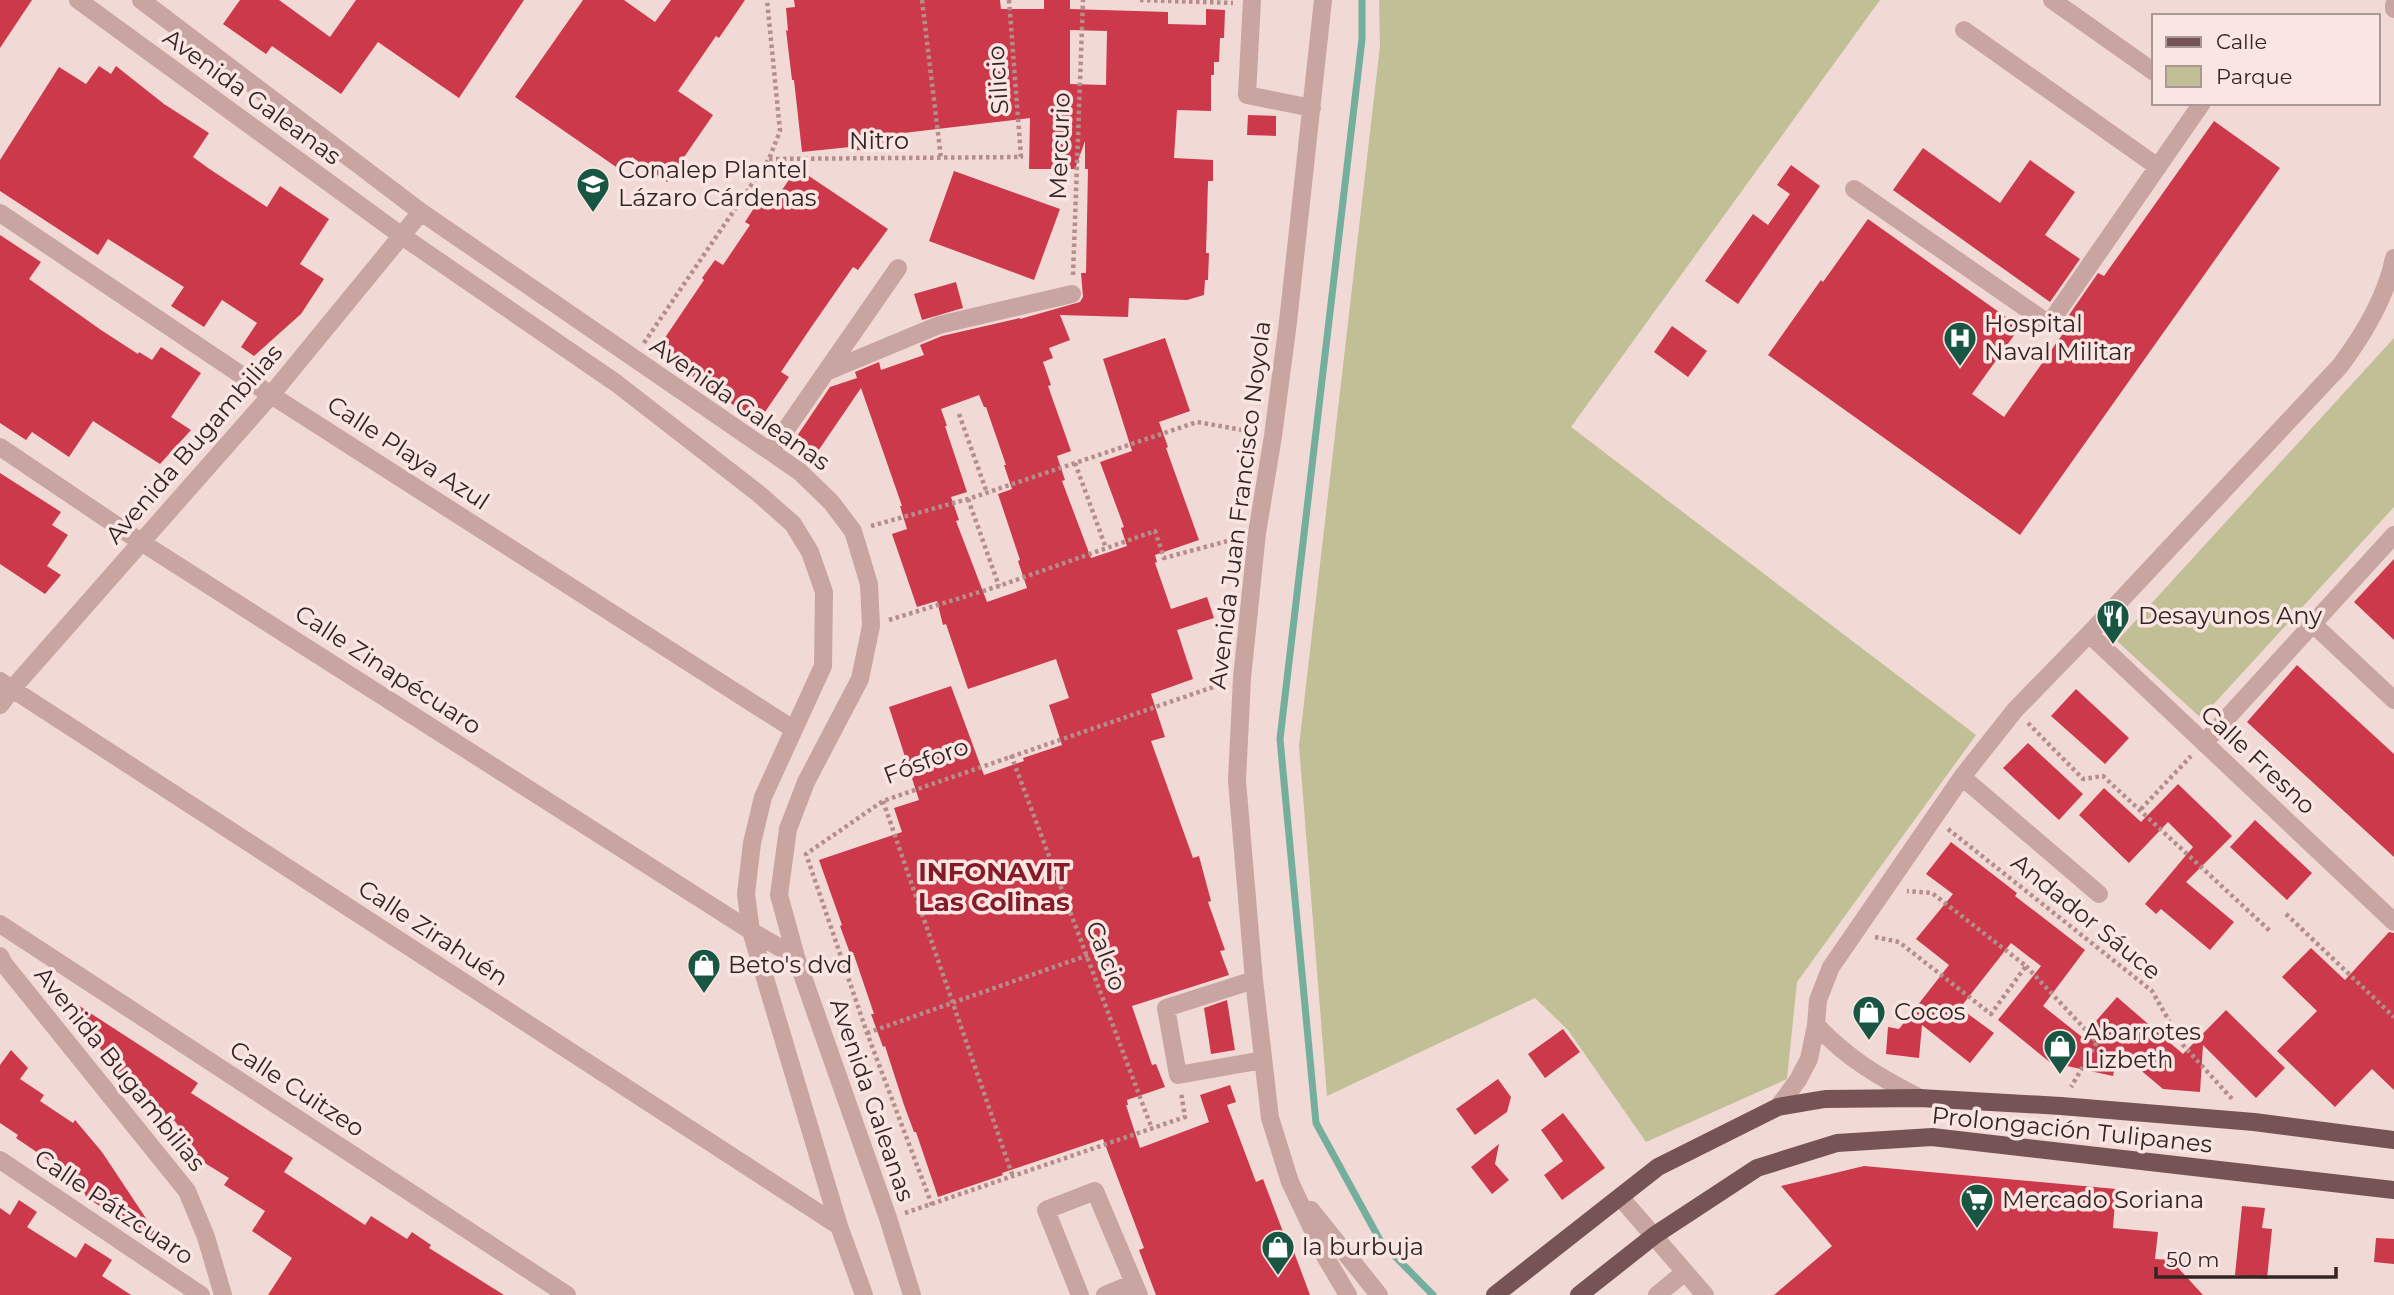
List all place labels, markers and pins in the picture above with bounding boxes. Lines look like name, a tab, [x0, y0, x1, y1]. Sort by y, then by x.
place label: Conalep Plantel Lázaro Cárdenas	[618, 155, 817, 212]
school or university icon: Conalep Plantel Lázaro Cárdenas	[574, 165, 612, 214]
place label: Hospital Naval Militar	[1984, 309, 2132, 366]
hospital icon: Hospital Naval Militar	[1941, 319, 1979, 368]
restaurant icon: Desayunos Any	[2094, 597, 2132, 646]
place label: Desayunos Any	[2138, 601, 2322, 630]
shop icon: Beto's dvd	[685, 946, 723, 995]
place label: Beto's dvd	[728, 950, 853, 979]
shop icon: Cocos	[1850, 993, 1888, 1042]
place label: Cocos	[1894, 997, 1966, 1026]
place label: Abarrotes Lizbeth	[2084, 1017, 2201, 1074]
shop icon: Abarrotes Lizbeth	[2041, 1027, 2079, 1076]
supermarket icon: Mercado Soriana	[1958, 1181, 1996, 1230]
place label: Mercado Soriana	[2002, 1185, 2204, 1214]
shop icon: la burbuja	[1259, 1228, 1297, 1277]
place label: la burbuja	[1302, 1232, 1424, 1261]

